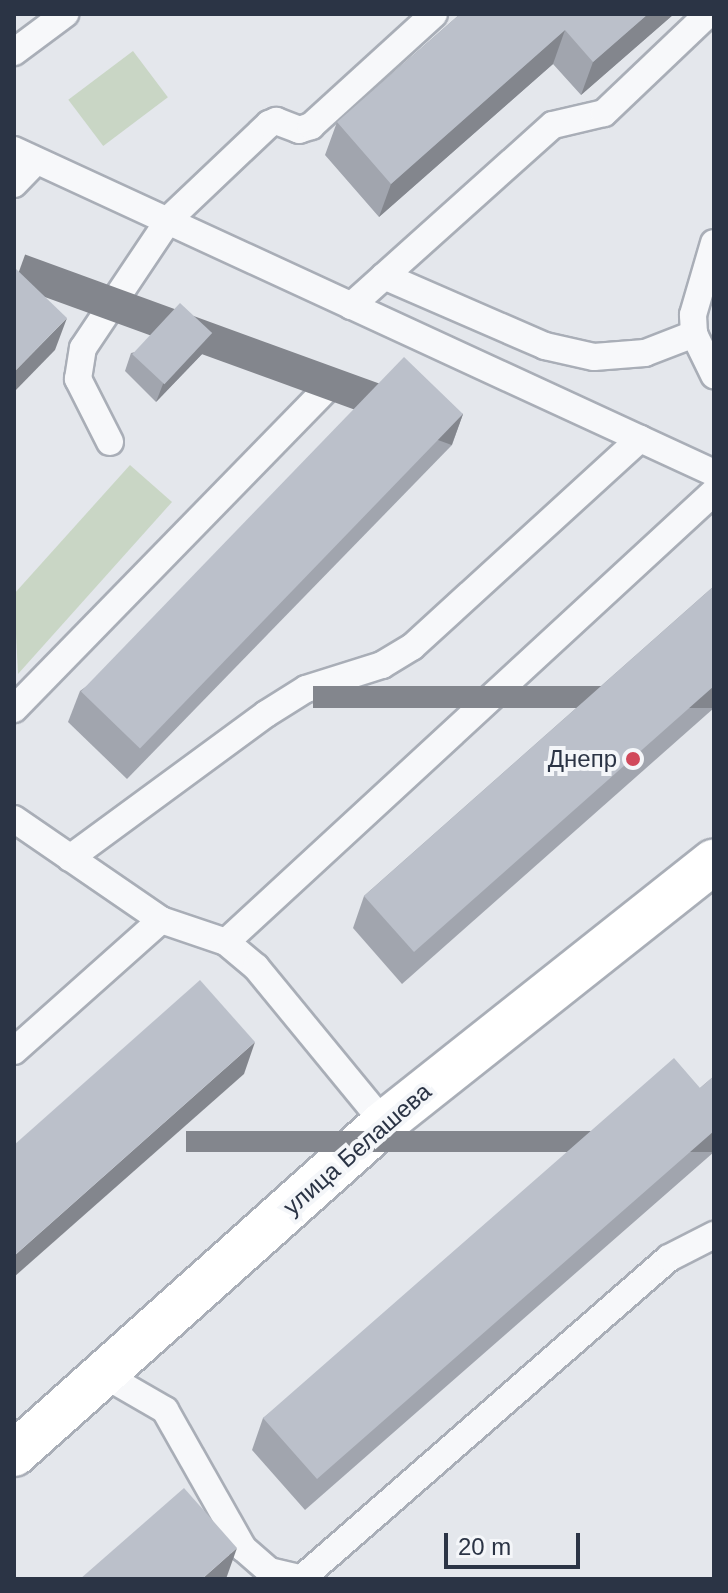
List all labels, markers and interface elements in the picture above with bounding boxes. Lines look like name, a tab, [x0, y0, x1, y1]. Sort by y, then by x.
place label: Днепр	[548, 745, 617, 773]
marker: Днепр	[624, 750, 642, 768]
street label: улица Белашева	[277, 1077, 437, 1221]
scale bar	[448, 1517, 584, 1567]
text: 20 m	[458, 1533, 511, 1560]

